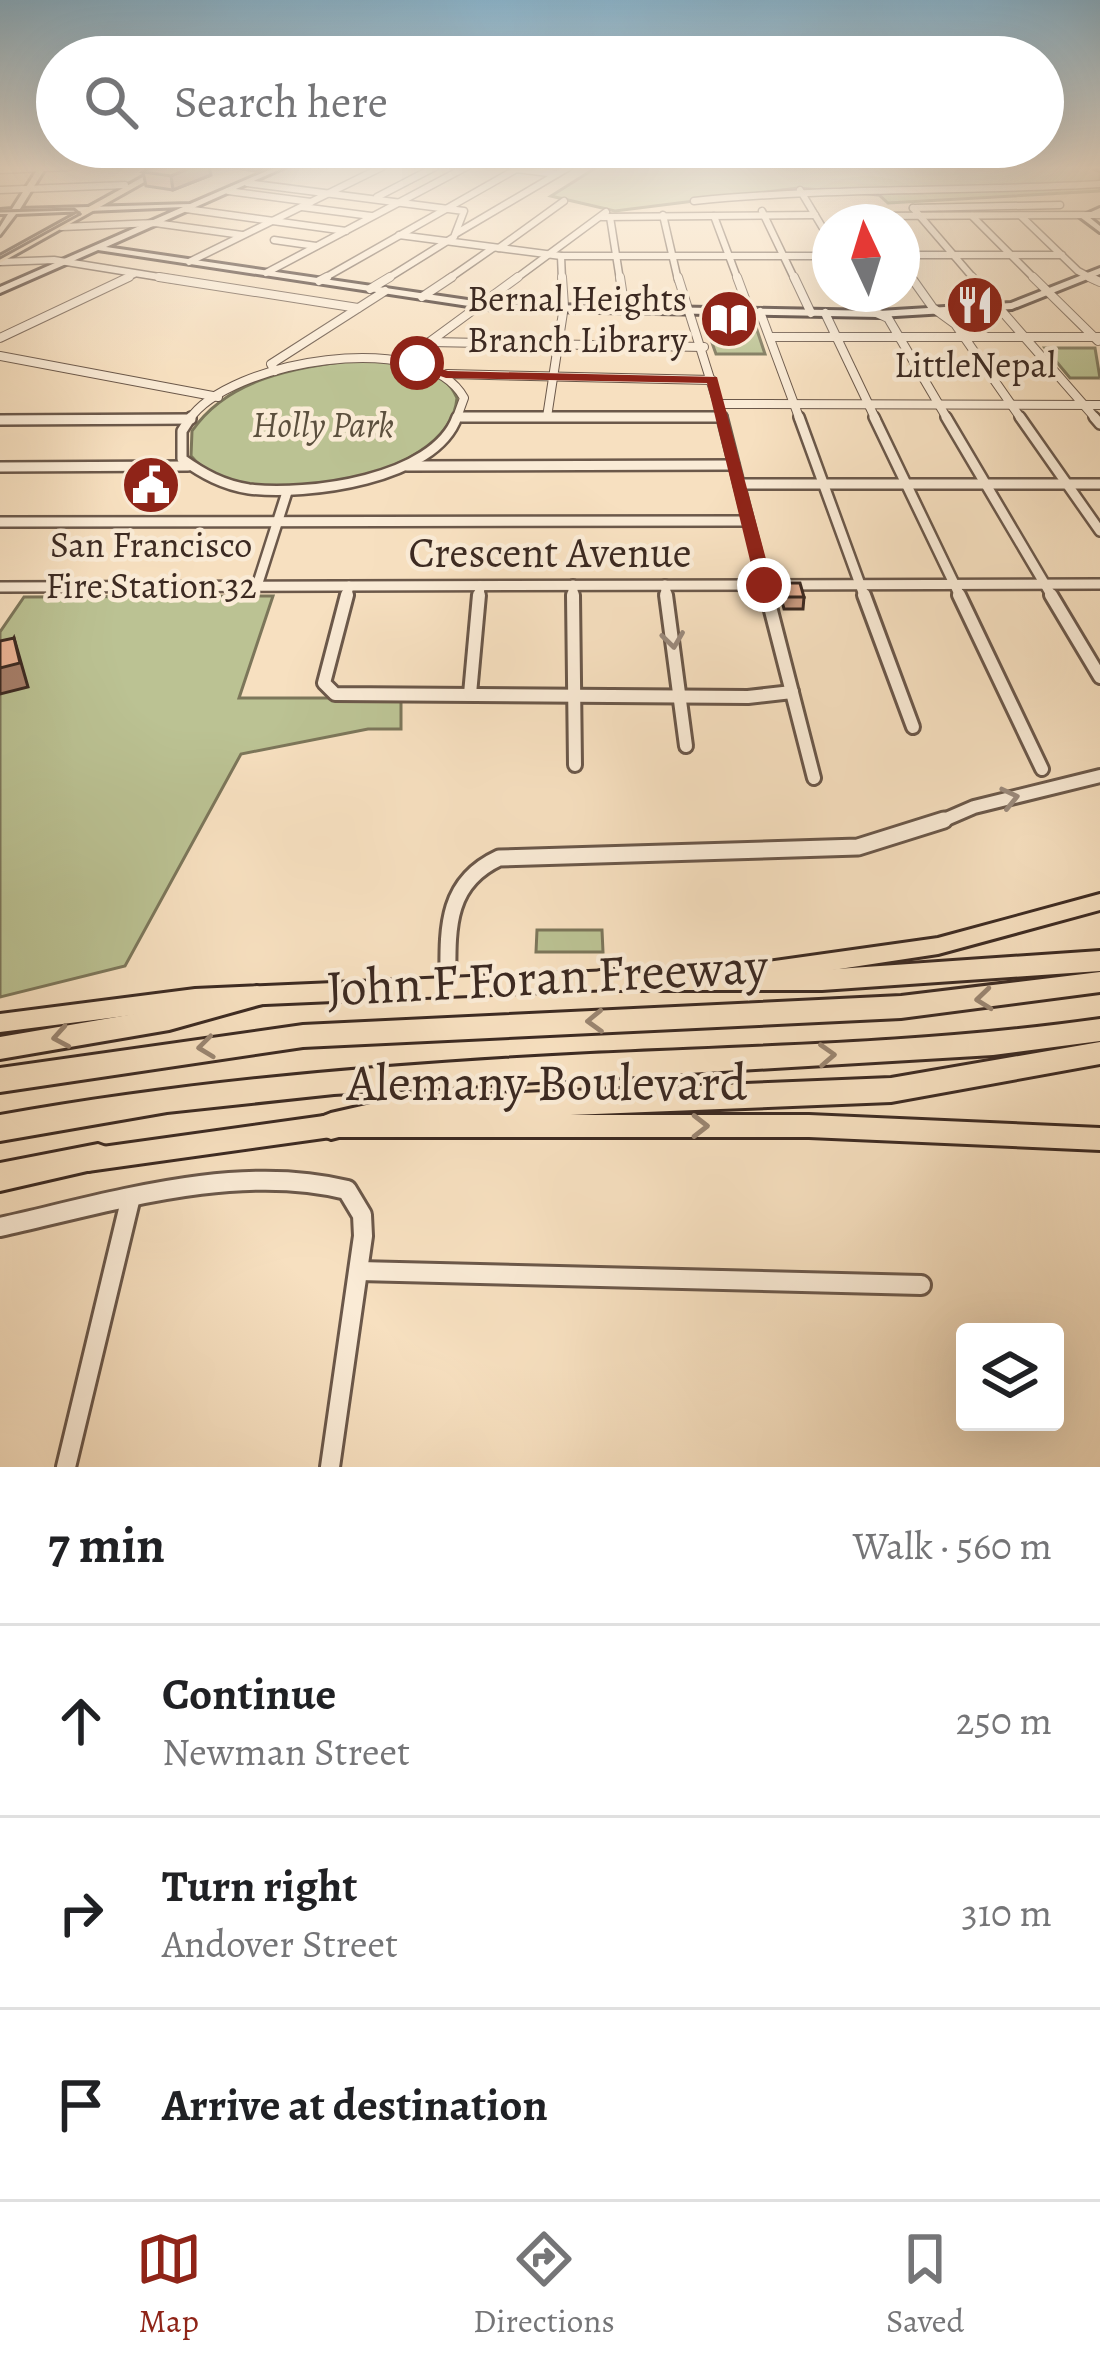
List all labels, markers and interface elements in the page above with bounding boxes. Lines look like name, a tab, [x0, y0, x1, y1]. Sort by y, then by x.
search box	[36, 36, 1064, 168]
icon: search	[78, 69, 144, 135]
text: Search here	[174, 71, 388, 133]
north arrow	[812, 204, 920, 312]
place label: Bernal Heights Branch Library	[467, 274, 688, 364]
restaurant icon: LittleNepal	[944, 274, 1006, 336]
library icon: Bernal Heights Branch Library	[698, 288, 760, 350]
route start	[390, 336, 444, 390]
place label: LittleNepal	[894, 340, 1056, 389]
park label: Holly Park	[252, 400, 394, 449]
public building icon: San Francisco Fire Station 32	[120, 454, 182, 516]
place label: San Francisco Fire Station 32	[45, 520, 257, 610]
street label: Crescent Avenue	[408, 524, 692, 581]
route end	[737, 558, 791, 612]
one-way arrow	[659, 630, 685, 650]
one-way arrow	[1000, 787, 1020, 812]
street label: John F Foran Freeway	[324, 930, 771, 1024]
one-way arrow	[974, 986, 994, 1012]
one-way arrow	[585, 1007, 604, 1033]
one-way arrow	[51, 1023, 71, 1049]
one-way arrow	[196, 1033, 216, 1059]
one-way arrow	[818, 1042, 837, 1068]
street label: Alemany Boulevard	[346, 1048, 748, 1118]
one-way arrow	[692, 1113, 710, 1139]
map controls	[956, 1323, 1064, 1431]
button: layers	[956, 1323, 1064, 1431]
text: 7 min	[48, 1510, 165, 1580]
text: Walk · 560 m	[853, 1519, 1052, 1572]
text: Continue	[162, 1663, 336, 1725]
icon: ahead	[48, 1688, 114, 1754]
text: 250 m	[956, 1694, 1052, 1747]
text: Newman Street	[162, 1725, 410, 1778]
text: Turn right	[162, 1855, 357, 1917]
icon: right	[48, 1880, 114, 1946]
text: 310 m	[961, 1886, 1052, 1939]
text: Andover Street	[162, 1917, 398, 1970]
icon: arrive	[48, 2072, 114, 2138]
text: Arrive at destination	[162, 2074, 548, 2136]
tab: Map	[136, 2226, 202, 2343]
tab: Directions	[473, 2226, 615, 2343]
tab: Saved	[886, 2226, 964, 2343]

